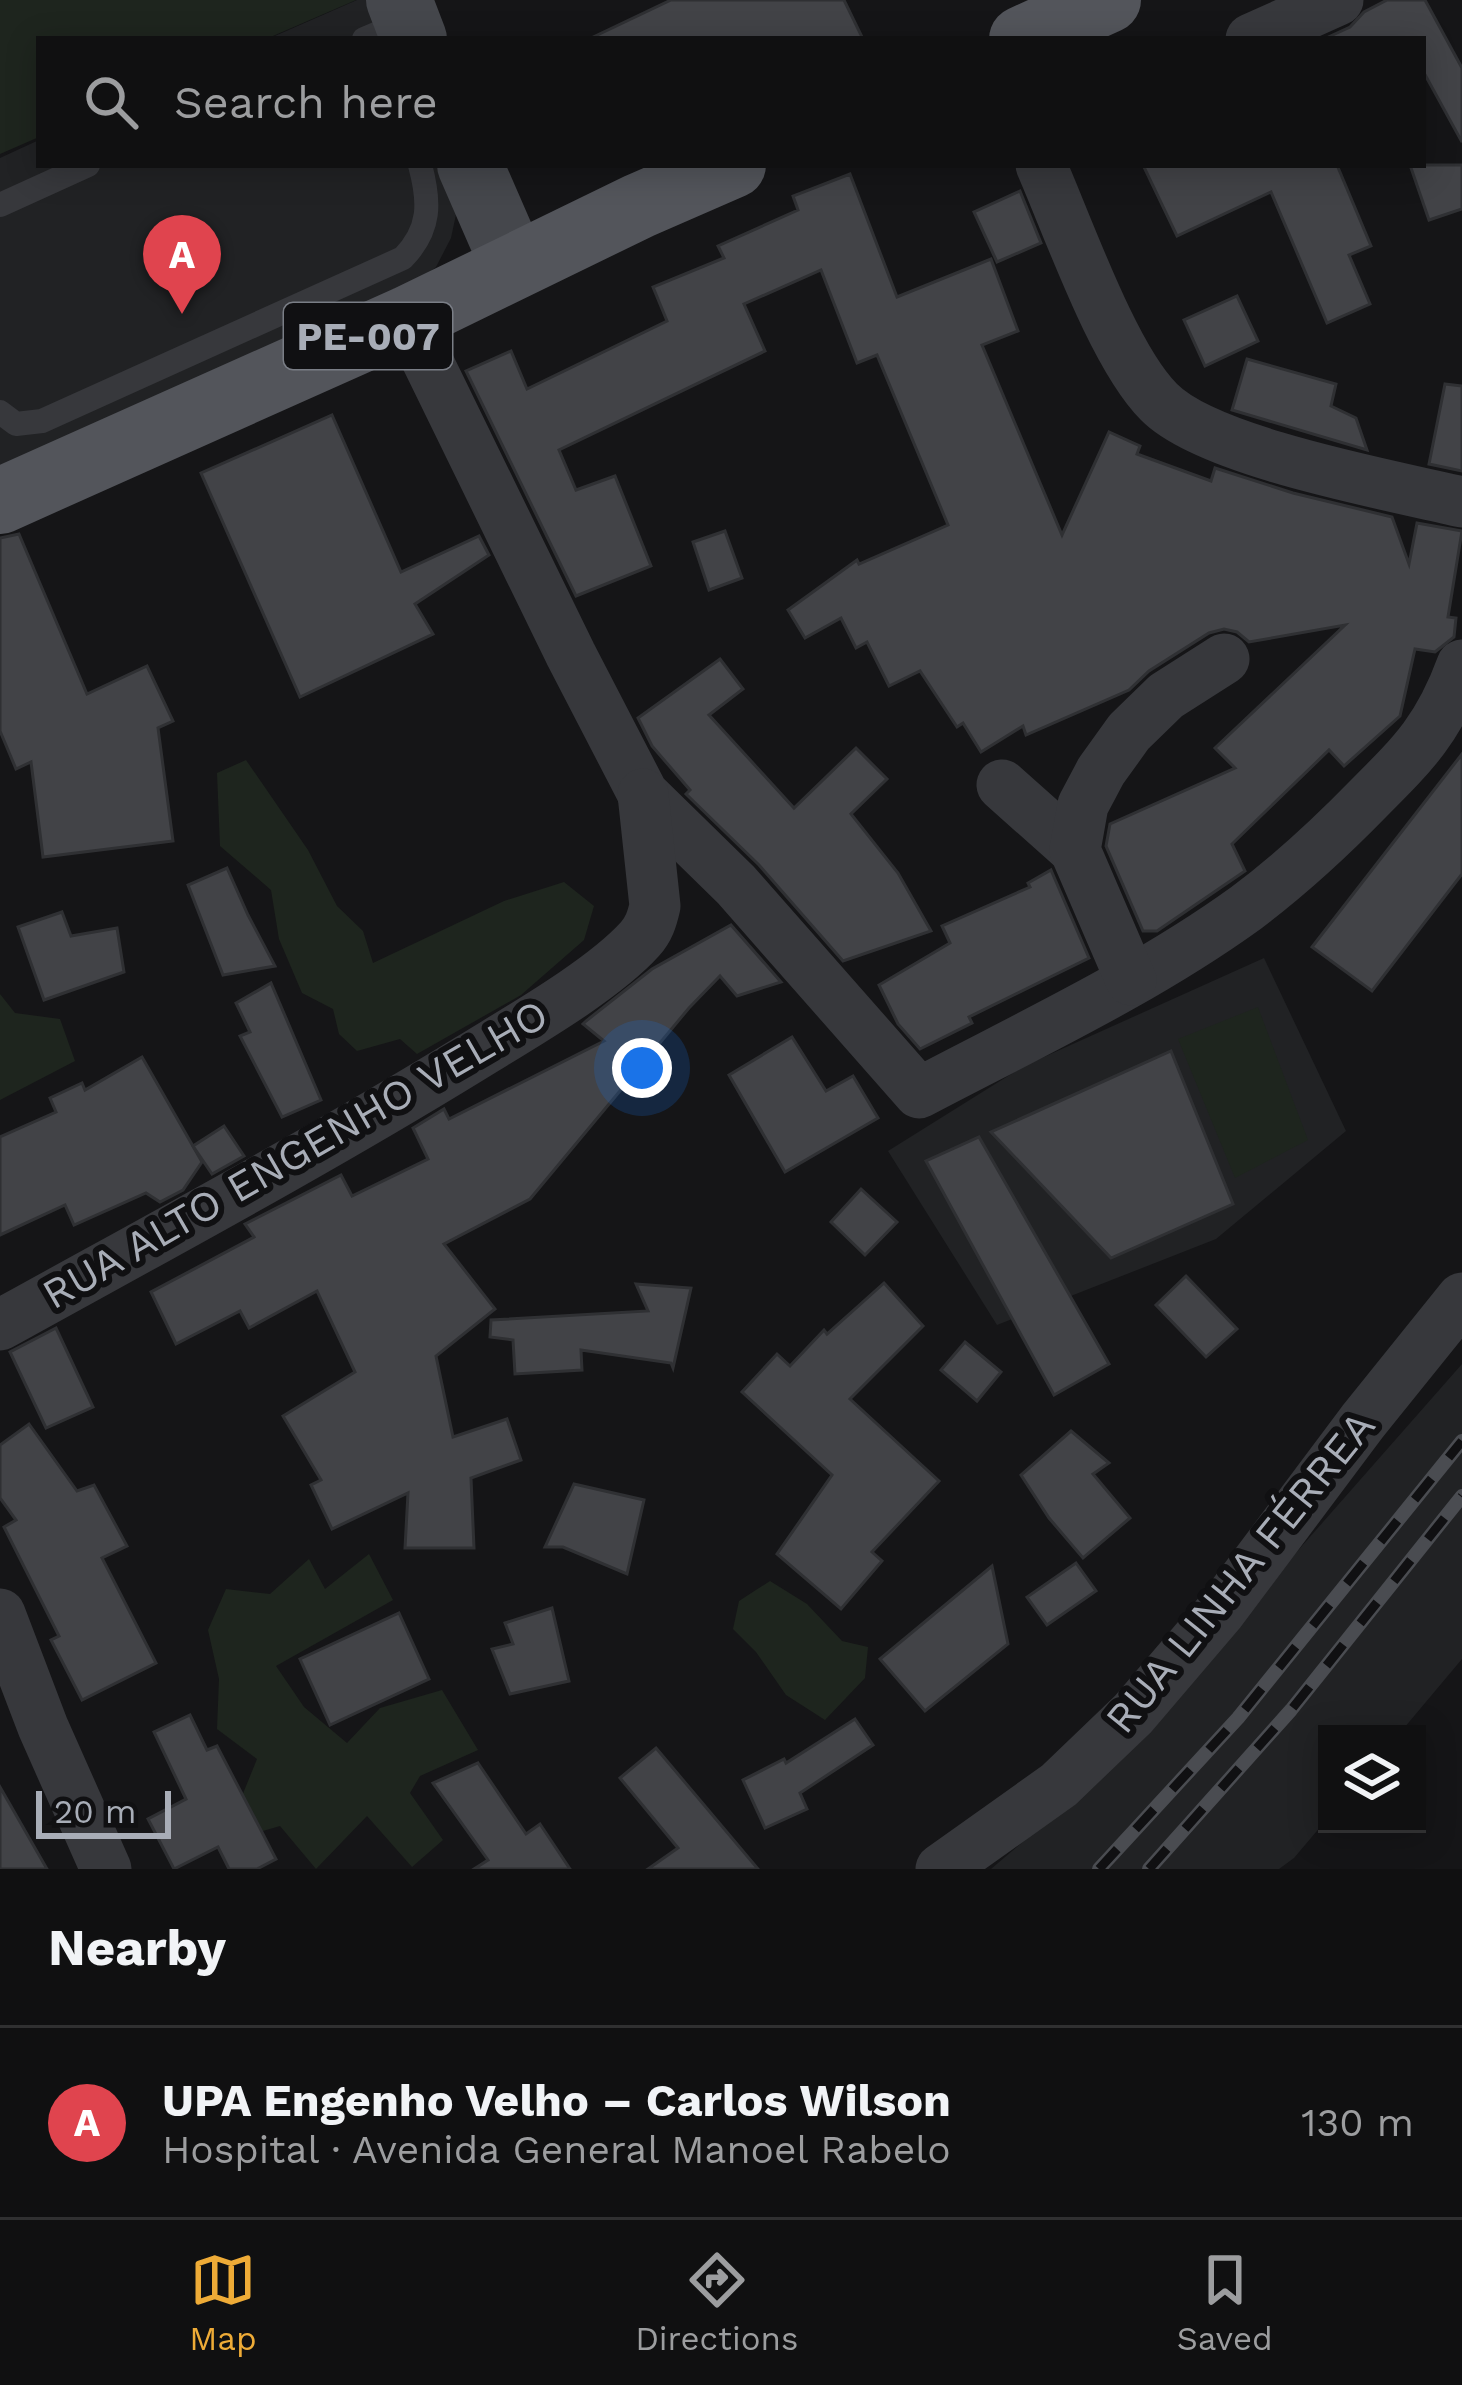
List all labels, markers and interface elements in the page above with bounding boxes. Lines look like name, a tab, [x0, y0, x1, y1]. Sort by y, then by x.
search box	[36, 36, 1426, 168]
icon: search	[78, 69, 144, 135]
text: Search here	[174, 76, 438, 129]
pin: A	[143, 215, 221, 314]
road number: PE-007	[284, 303, 452, 369]
street label: RUA ALTO ENGENHO VELHO	[34, 989, 556, 1319]
your location	[612, 1038, 672, 1098]
street label: RUA LINHA FÉRREA	[1095, 1401, 1385, 1743]
map controls	[1318, 1725, 1426, 1833]
button: layers	[1318, 1725, 1426, 1833]
scale bar	[36, 1785, 171, 1838]
text: 20 m	[54, 1792, 136, 1831]
text: Nearby	[48, 1918, 226, 1977]
text: UPA Engenho Velho – Carlos Wilson	[162, 2074, 951, 2127]
text: A	[74, 2100, 100, 2145]
text: 130 m	[1301, 2100, 1414, 2145]
text: Hospital · Avenida General Manoel Rabelo	[162, 2127, 951, 2172]
tab: Map	[189, 2247, 257, 2358]
tab: Directions	[635, 2247, 798, 2358]
tab: Saved	[1177, 2247, 1273, 2358]

